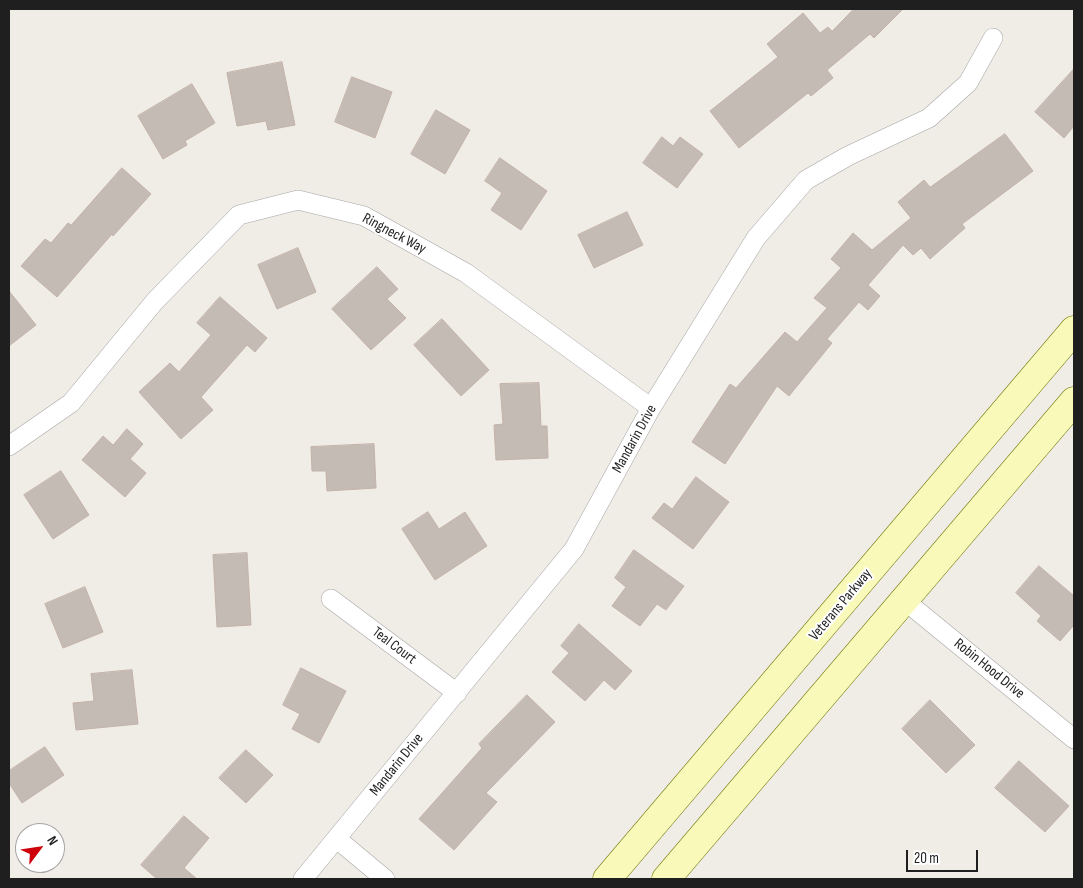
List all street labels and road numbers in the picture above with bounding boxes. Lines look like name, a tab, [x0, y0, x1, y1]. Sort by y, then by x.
street label: Ringneck Way	[359, 210, 429, 258]
street label: Mandarin Drive	[609, 402, 661, 476]
street label: Veterans Parkway	[806, 565, 876, 645]
street label: Teal Court	[368, 624, 420, 668]
street label: Robin Hood Drive	[950, 635, 1028, 703]
street label: Mandarin Drive	[366, 730, 428, 800]

